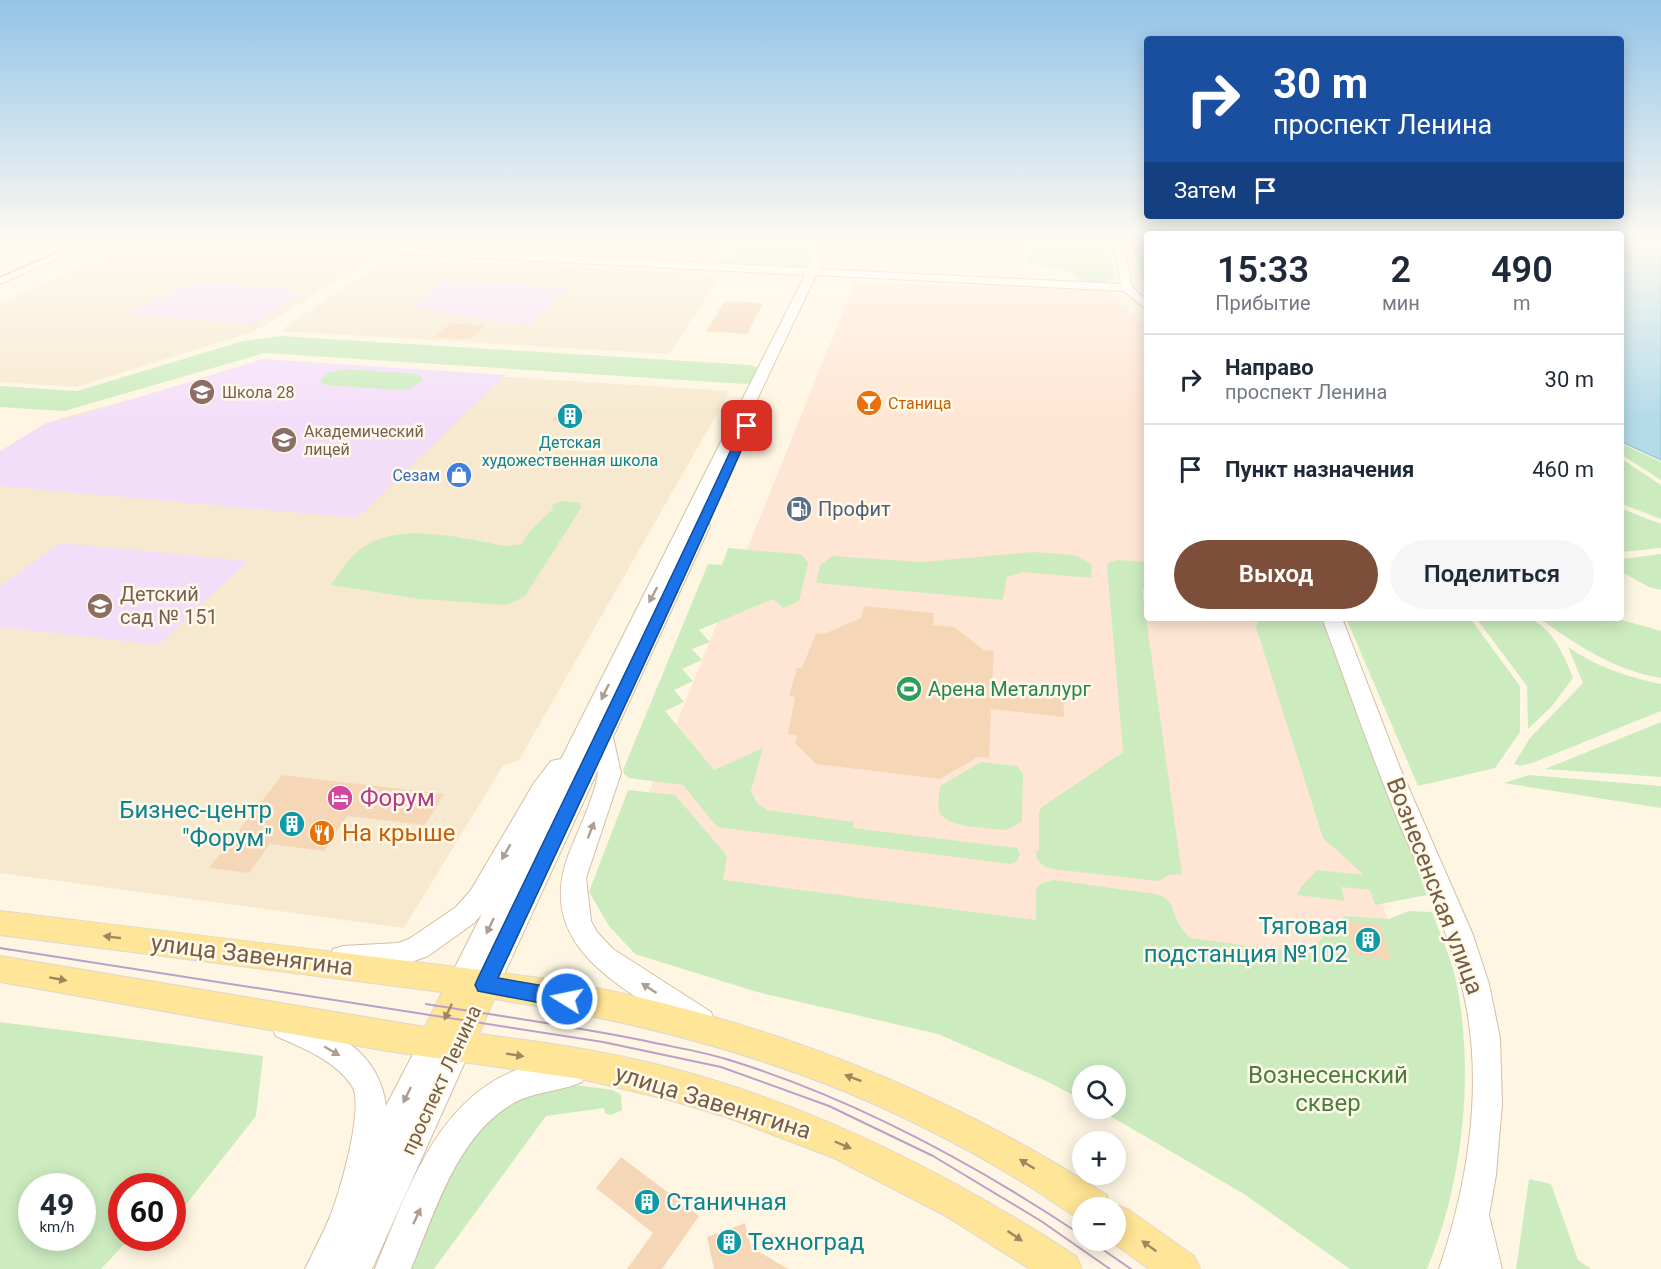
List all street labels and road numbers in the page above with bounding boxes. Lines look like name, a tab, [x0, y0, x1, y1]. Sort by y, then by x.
street label: Вознесенская улица	[1381, 774, 1489, 998]
street label: улица Завенягина	[149, 929, 355, 981]
street label: проспект Ленина	[396, 1001, 486, 1159]
street label: улица Завенягина	[612, 1059, 814, 1145]

